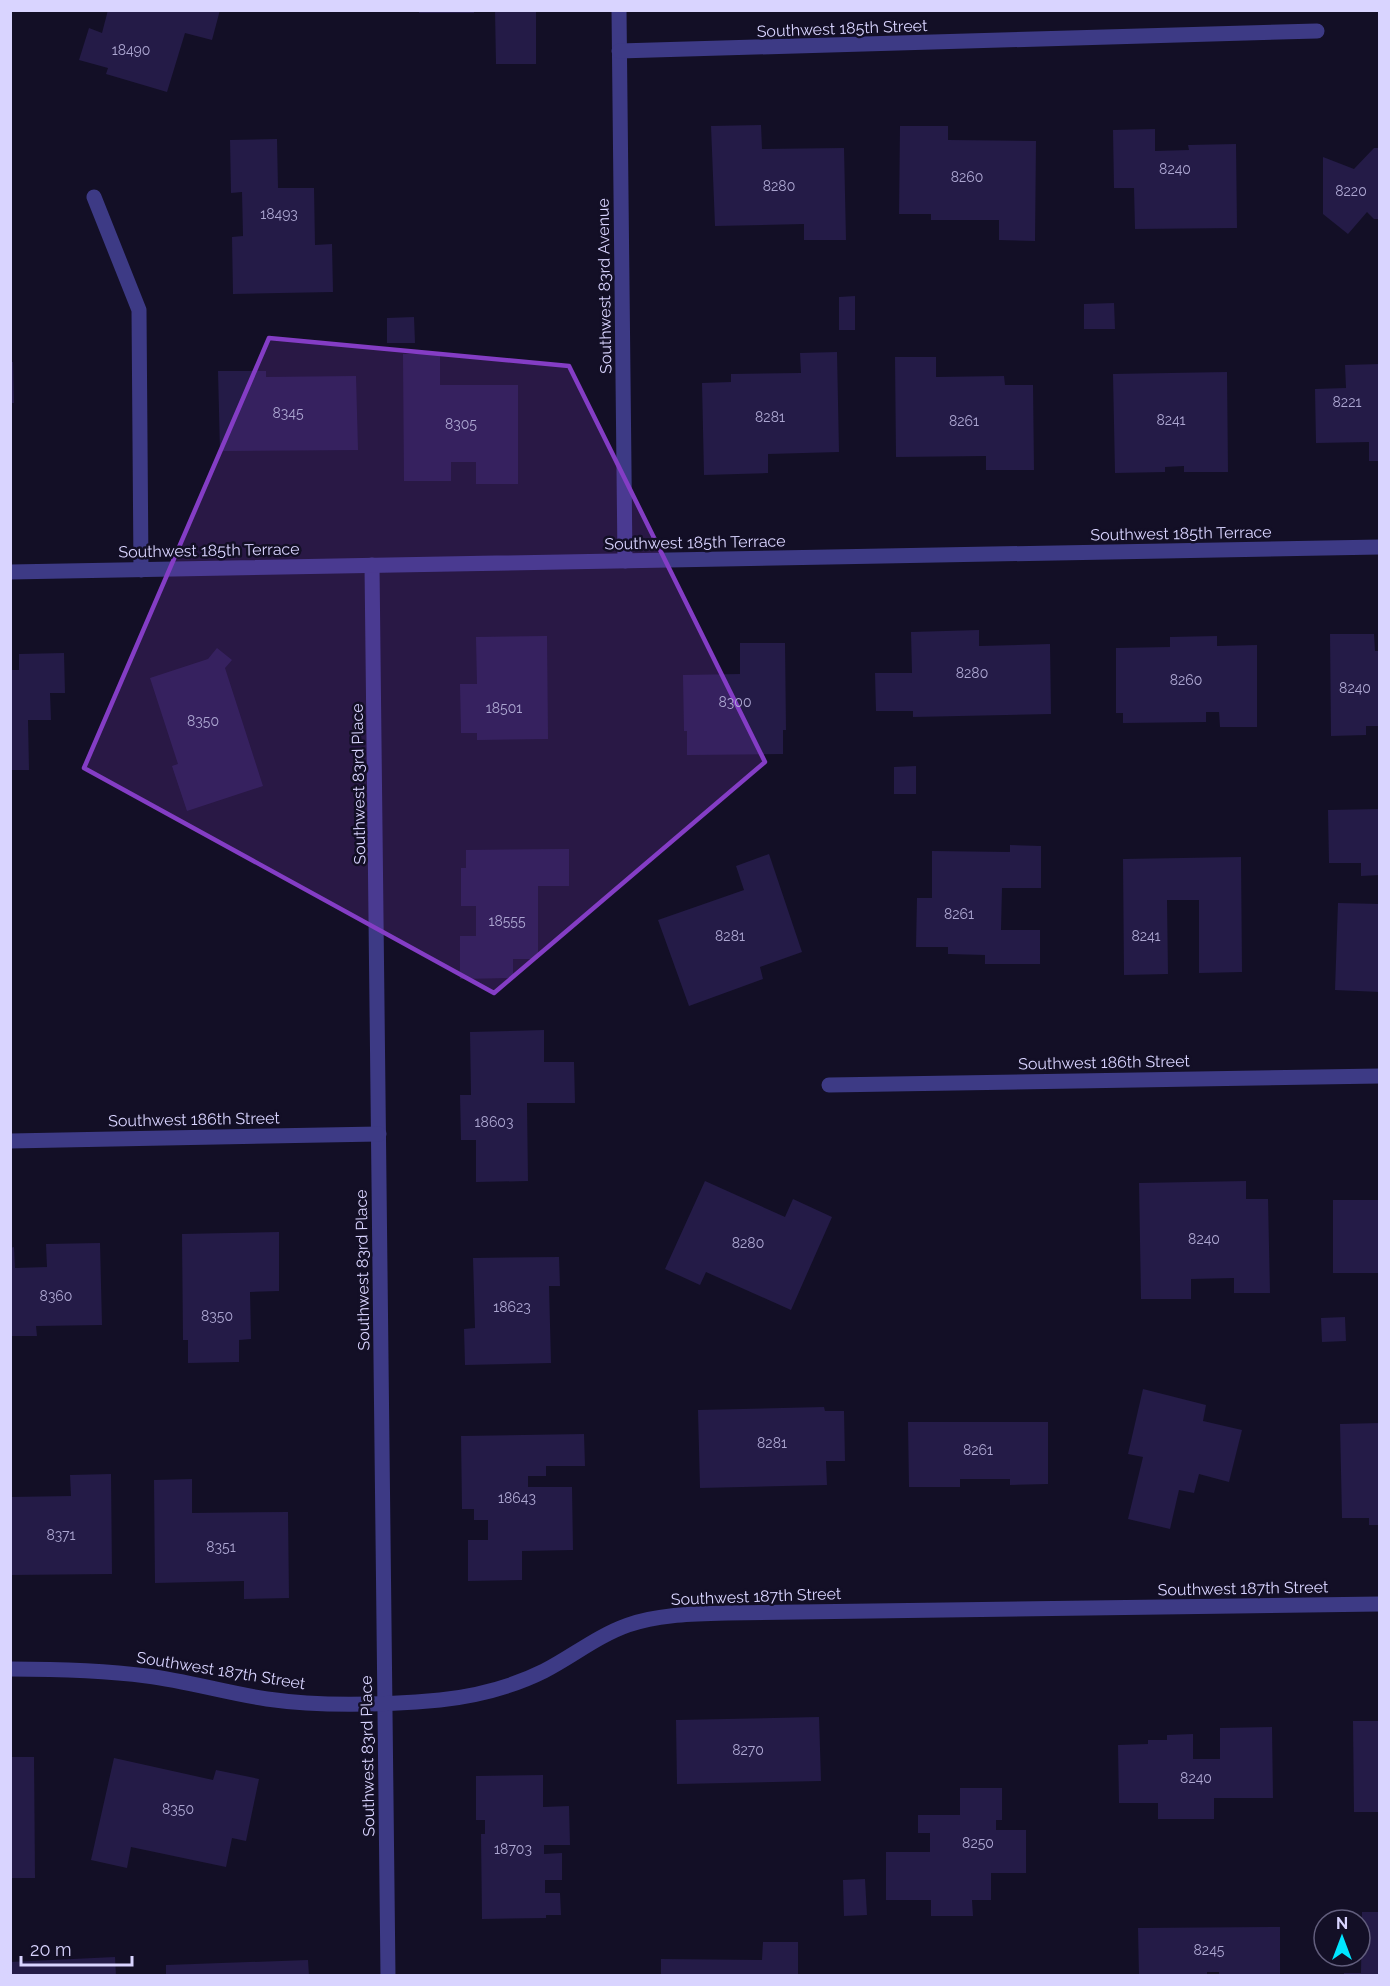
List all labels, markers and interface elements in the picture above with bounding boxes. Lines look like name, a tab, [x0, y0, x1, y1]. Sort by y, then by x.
street label: Southwest 185th Street	[756, 16, 928, 41]
house number: 18490	[112, 42, 150, 58]
house number: 8240	[1159, 161, 1191, 177]
house number: 8260	[951, 169, 983, 185]
house number: 8280	[763, 178, 795, 194]
house number: 8220	[1335, 183, 1367, 199]
street label: Southwest 83rd Avenue	[593, 198, 616, 374]
house number: 18493	[260, 206, 298, 222]
house number: 8221	[1333, 394, 1361, 410]
house number: 8345	[272, 405, 304, 421]
house number: 8281	[755, 409, 785, 425]
house number: 8241	[1156, 412, 1186, 428]
house number: 8261	[949, 413, 979, 429]
house number: 8305	[445, 416, 477, 432]
street label: Southwest 185th Terrace	[1090, 522, 1272, 545]
street label: Southwest 185th Terrace	[604, 531, 786, 554]
street label: Southwest 185th Terrace	[118, 539, 300, 562]
house number: 8280	[956, 665, 988, 681]
house number: 8260	[1170, 672, 1202, 688]
house number: 8240	[1339, 680, 1371, 696]
house number: 8300	[719, 694, 751, 710]
house number: 18501	[486, 700, 522, 716]
street label: Southwest 83rd Place	[348, 703, 369, 865]
house number: 8350	[187, 713, 219, 729]
house number: 8261	[944, 906, 974, 922]
house number: 18555	[488, 913, 526, 929]
house number: 8281	[715, 928, 745, 944]
house number: 8241	[1131, 928, 1161, 944]
street label: Southwest 186th Street	[1018, 1051, 1191, 1073]
street label: Southwest 186th Street	[108, 1108, 281, 1130]
house number: 18603	[475, 1114, 513, 1130]
street label: Southwest 83rd Place	[352, 1189, 373, 1351]
house number: 8240	[1188, 1231, 1220, 1247]
house number: 8280	[732, 1235, 764, 1251]
house number: 8360	[40, 1288, 72, 1304]
house number: 18623	[493, 1299, 531, 1315]
house number: 8350	[201, 1308, 233, 1324]
house number: 8281	[757, 1435, 787, 1451]
house number: 8261	[963, 1442, 993, 1458]
house number: 18643	[498, 1490, 536, 1506]
house number: 8371	[46, 1527, 76, 1543]
house number: 8351	[206, 1539, 236, 1555]
street label: Southwest 187th Street	[1158, 1578, 1329, 1599]
street label: Southwest 187th Street	[670, 1584, 842, 1609]
street label: Southwest 187th Street	[135, 1648, 307, 1693]
street label: Southwest 83rd Place	[357, 1675, 378, 1837]
house number: 8270	[732, 1742, 764, 1758]
house number: 8240	[1180, 1770, 1212, 1786]
house number: 8350	[162, 1801, 194, 1817]
house number: 8250	[962, 1835, 994, 1851]
house number: 18703	[494, 1841, 532, 1857]
north arrow	[1312, 1908, 1372, 1968]
text: N	[1336, 1914, 1348, 1933]
scale bar	[21, 1929, 132, 1967]
text: 20 m	[30, 1939, 72, 1960]
house number: 8245	[1194, 1942, 1225, 1958]

